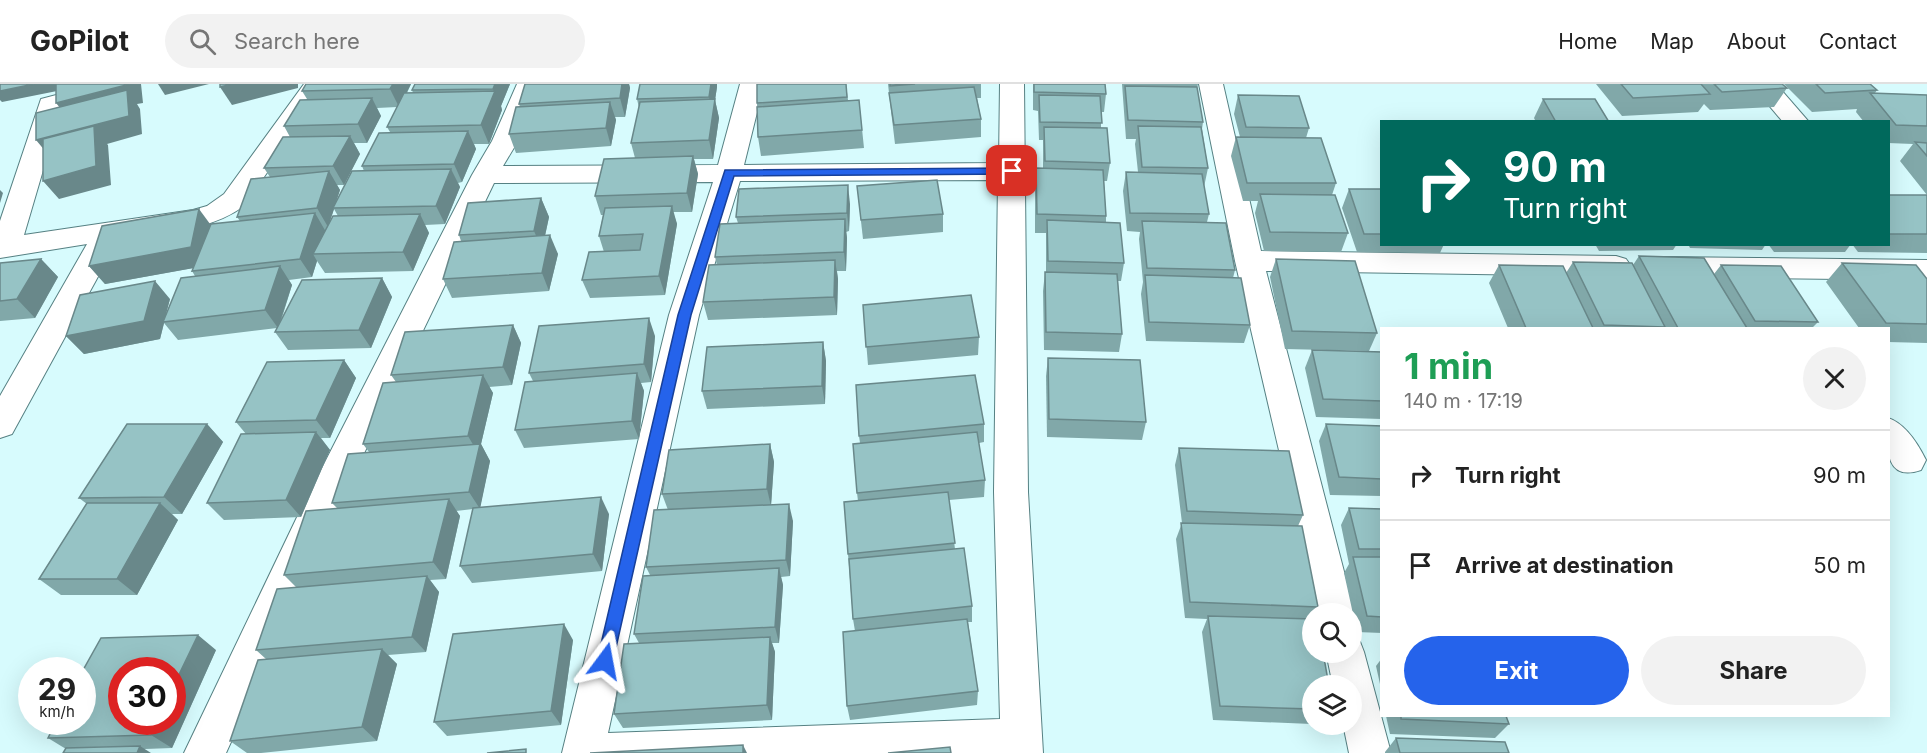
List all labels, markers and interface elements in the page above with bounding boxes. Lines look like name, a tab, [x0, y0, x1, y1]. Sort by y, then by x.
search box	[165, 14, 585, 68]
text: GoPilot	[30, 24, 129, 58]
icon: search	[186, 25, 219, 58]
text: Search here	[234, 28, 360, 54]
text: Home	[1558, 29, 1617, 54]
text: Map	[1650, 29, 1694, 54]
text: About	[1727, 29, 1786, 54]
text: Contact	[1819, 29, 1897, 54]
text: 90 m	[1503, 141, 1607, 192]
icon: right	[1404, 144, 1482, 222]
pin	[986, 145, 1037, 196]
icon: arrive	[995, 154, 1028, 187]
text: Turn right	[1503, 192, 1627, 225]
text: 1 min	[1404, 344, 1493, 388]
button: close	[1803, 347, 1866, 410]
text: 140 m · 17:19	[1404, 389, 1523, 413]
icon: right	[1404, 459, 1437, 492]
text: Turn right	[1455, 462, 1561, 488]
text: 90 m	[1813, 462, 1866, 488]
icon: arrive	[1404, 549, 1437, 582]
text: Arrive at destination	[1455, 552, 1674, 578]
text: 50 m	[1813, 552, 1866, 578]
map controls	[1302, 603, 1362, 735]
button: search	[1302, 603, 1362, 663]
position arrow	[573, 629, 637, 693]
button: Exit	[1404, 636, 1629, 705]
button: Share	[1641, 636, 1866, 705]
speed limit sign: 30	[108, 657, 186, 735]
text: 29	[38, 671, 76, 707]
button: layers	[1302, 675, 1362, 735]
text: km/h	[39, 702, 75, 721]

